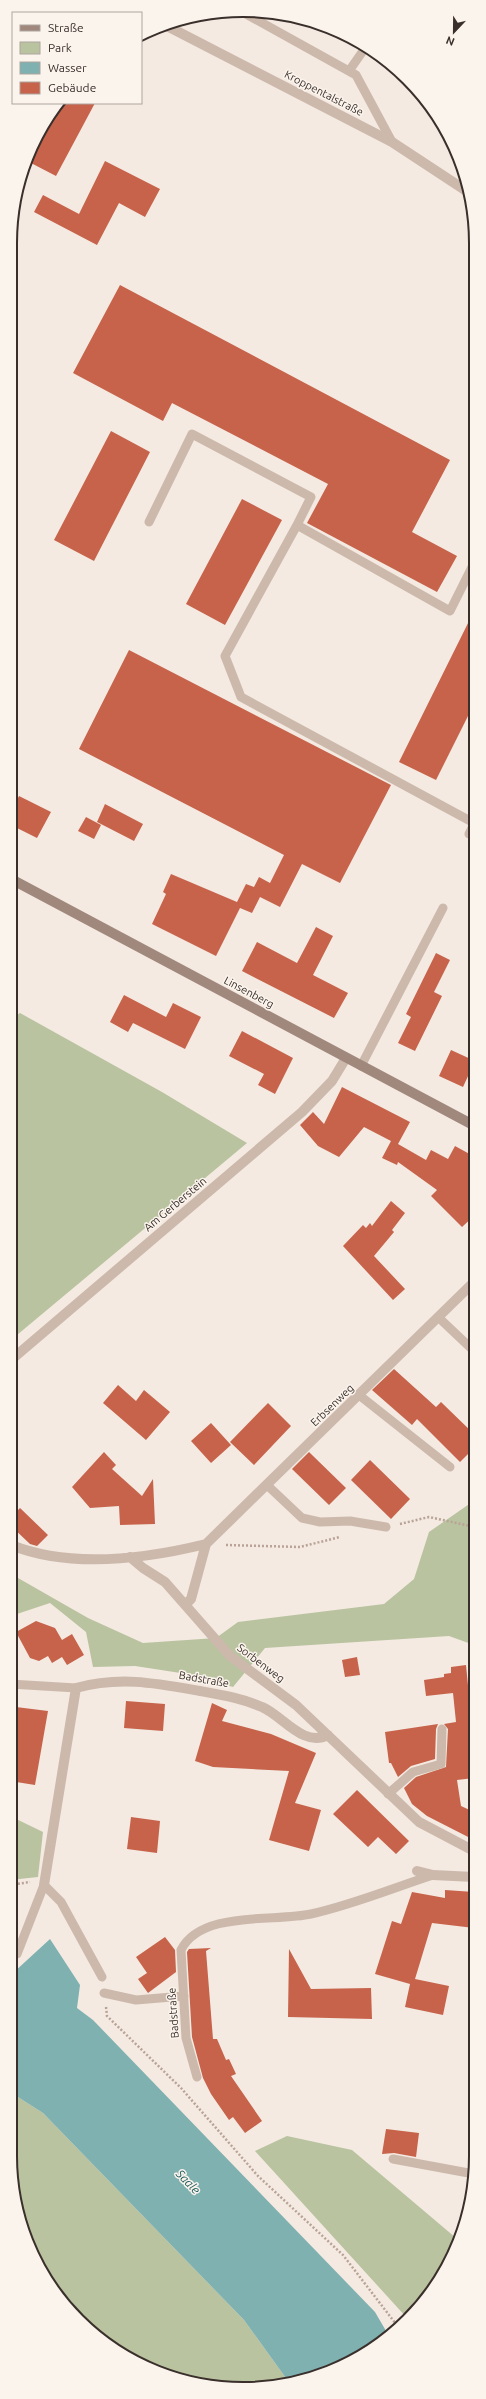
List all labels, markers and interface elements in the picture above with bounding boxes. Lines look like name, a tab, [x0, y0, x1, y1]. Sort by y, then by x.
legend	[12, 12, 142, 104]
north arrow	[434, 12, 474, 52]
text: Straße	[48, 21, 84, 34]
text: N	[444, 34, 456, 48]
text: Park	[48, 41, 72, 54]
text: Wasser	[48, 61, 87, 74]
street label: Kroppentalstraße	[283, 68, 365, 118]
text: Gebäude	[48, 81, 96, 94]
street label: Linsenberg	[222, 974, 276, 1010]
street label: Am Gerberstein	[141, 1175, 209, 1233]
street label: Erbsenweg	[308, 1382, 356, 1428]
street label: Sorbenweg	[235, 1641, 287, 1685]
street label: Badstraße	[178, 1669, 230, 1689]
street label: Badstraße	[165, 1987, 181, 2039]
water label: Saale	[173, 2166, 203, 2196]

